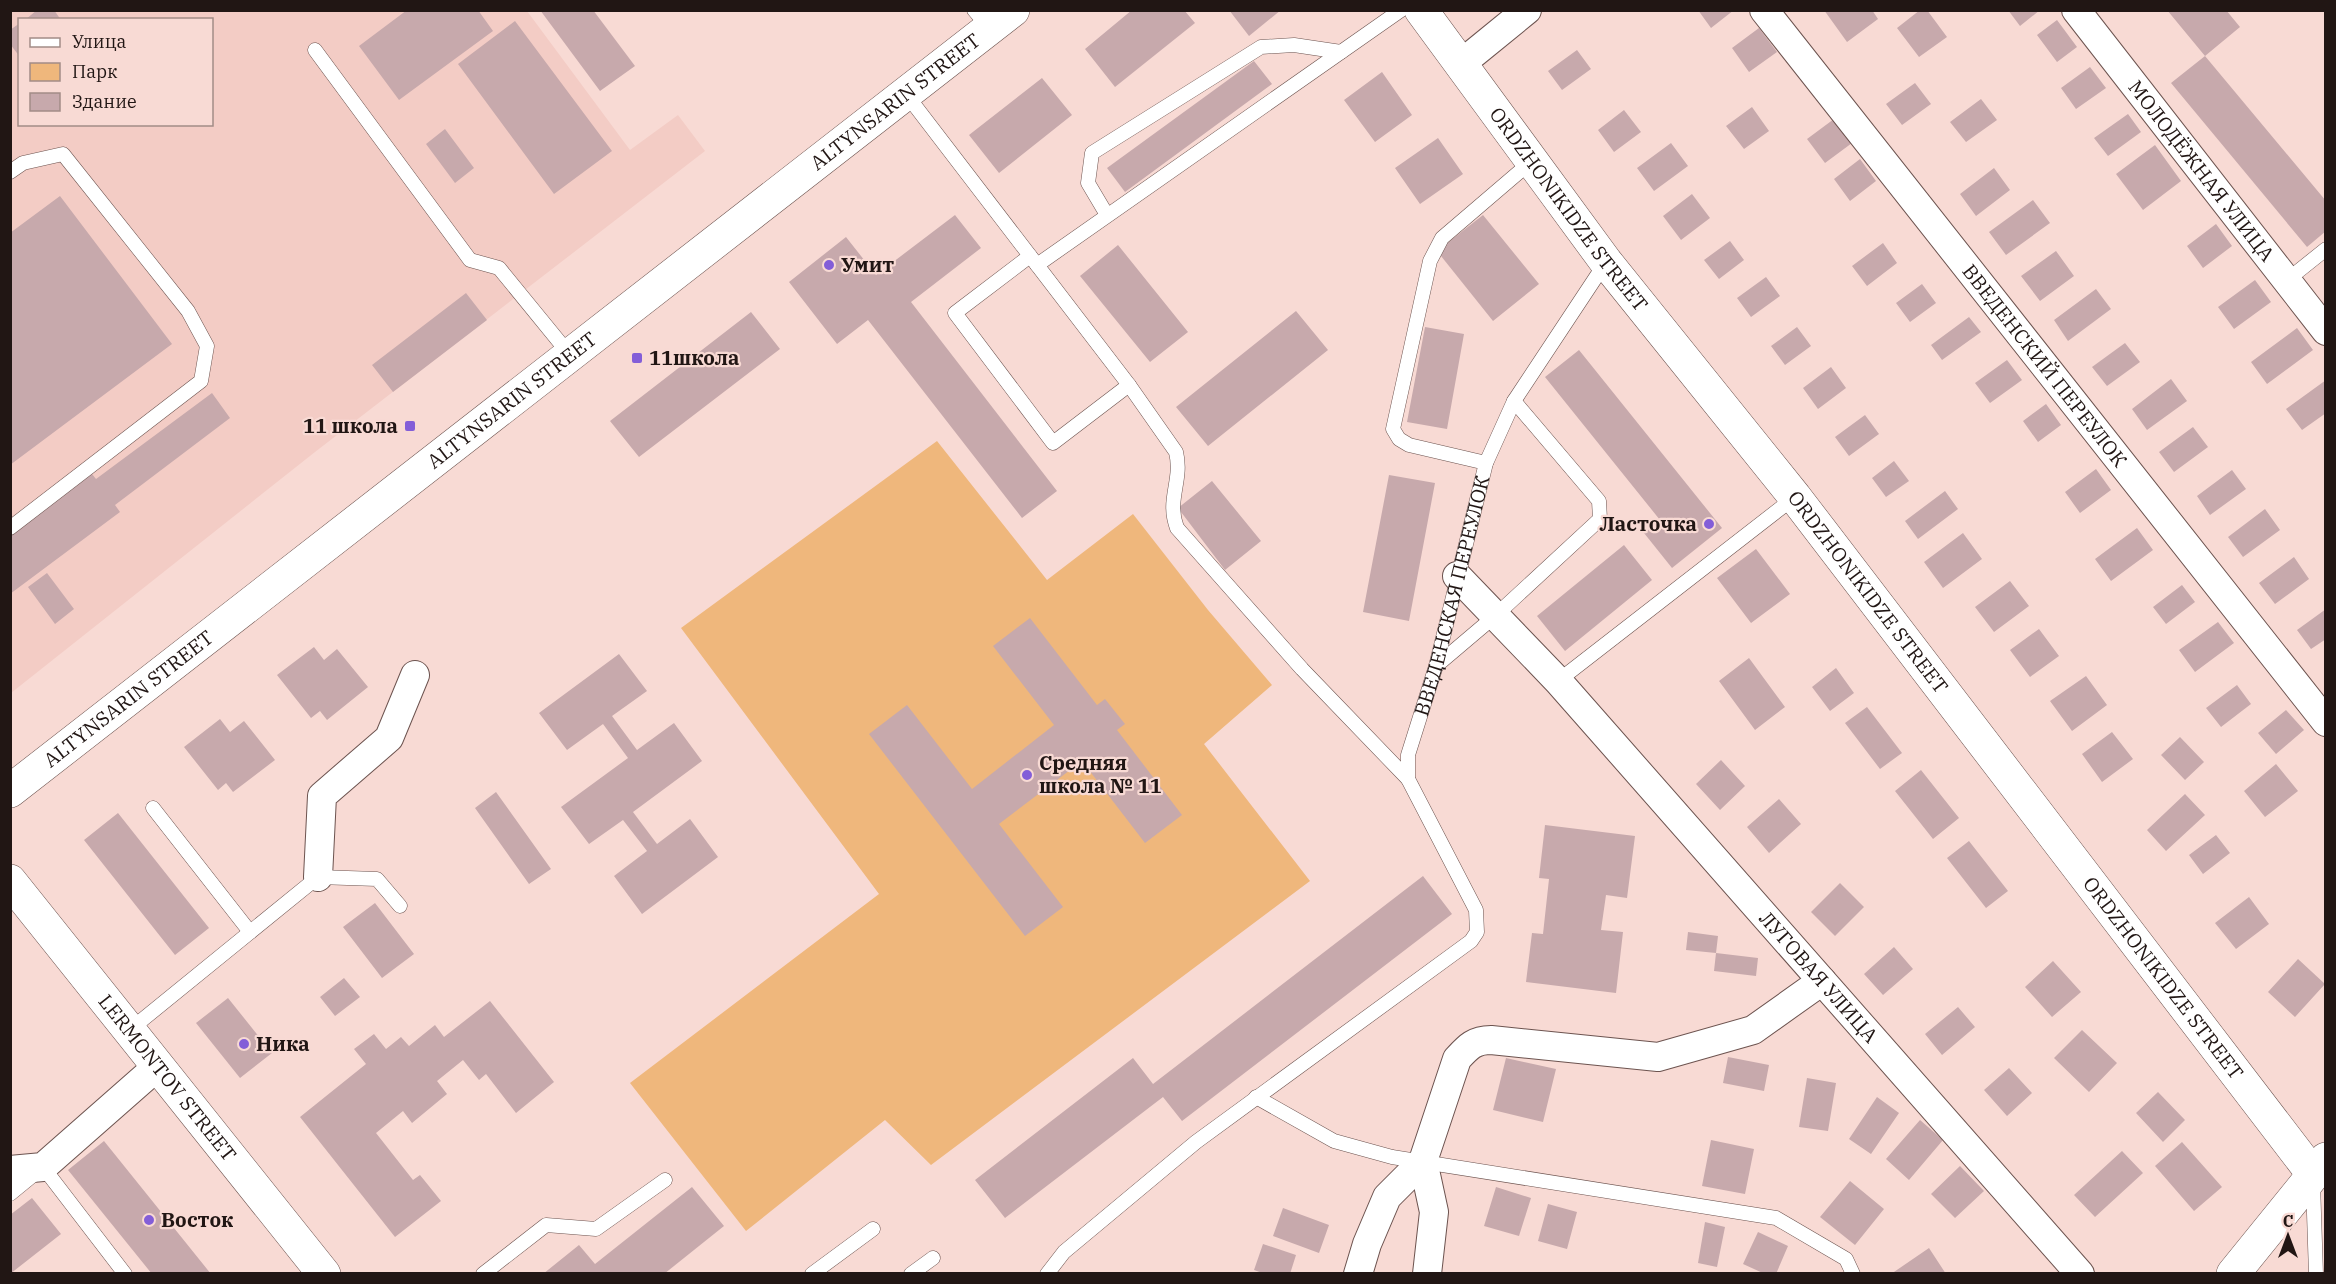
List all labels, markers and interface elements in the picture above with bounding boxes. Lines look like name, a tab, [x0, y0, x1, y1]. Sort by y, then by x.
legend	[18, 18, 213, 126]
street label: ALTYNSARIN STREET	[804, 27, 985, 176]
text: Улица	[72, 30, 127, 53]
text: Парк	[72, 60, 118, 83]
street label: МОЛОДЁЖНАЯ УЛИЦА	[2123, 74, 2281, 267]
text: Здание	[72, 90, 137, 113]
street label: ORDZHONIKIDZE STREET	[1484, 101, 1654, 317]
place label: Умит	[841, 251, 894, 278]
marker: Умит	[822, 258, 836, 272]
street label: ВВЕДЕНСКИЙ ПЕРЕУЛОК	[1957, 258, 2134, 473]
street label: ALTYNSARIN STREET	[421, 325, 602, 475]
place label: 11школа	[649, 344, 739, 371]
marker: 11школа	[630, 351, 644, 365]
place label: 11 школа	[303, 412, 398, 439]
marker: 11 школа	[403, 419, 417, 433]
street label: ВВЕДЕНСКАЯ ПЕРЕУЛОК	[1407, 472, 1496, 719]
street label: ORDZHONIKIDZE STREET	[1782, 485, 1954, 699]
place label: Ласточка	[1599, 510, 1697, 537]
marker: Ласточка	[1702, 517, 1716, 531]
street label: ALTYNSARIN STREET	[38, 624, 219, 773]
place label: Средняя школа № 11	[1039, 749, 1162, 799]
marker: Средняя школа № 11	[1020, 768, 1034, 782]
street label: ORDZHONIKIDZE STREET	[2077, 871, 2250, 1085]
street label: ЛУГОВАЯ УЛИЦА	[1754, 905, 1884, 1048]
street label: LERMONTOV STREET	[93, 988, 243, 1167]
place label: Ника	[256, 1030, 310, 1057]
marker: Ника	[237, 1037, 251, 1051]
place label: Восток	[161, 1206, 233, 1233]
north arrow	[2258, 1206, 2318, 1266]
text: С	[2283, 1211, 2293, 1231]
marker: Восток	[142, 1213, 156, 1227]

